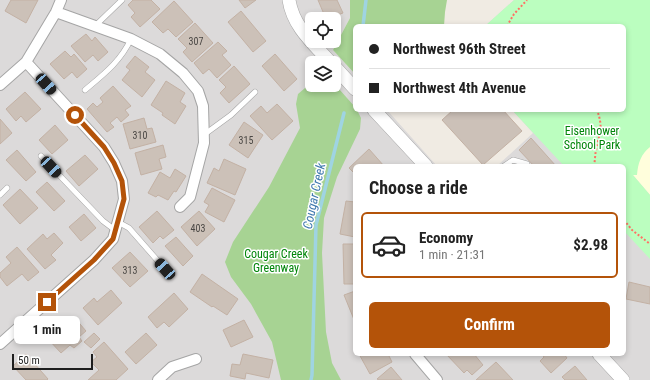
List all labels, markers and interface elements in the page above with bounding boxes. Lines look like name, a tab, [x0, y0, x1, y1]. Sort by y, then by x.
map controls	[305, 12, 341, 92]
button: locate	[305, 12, 341, 48]
house number: 307	[189, 36, 203, 47]
text: Northwest 96th Street	[393, 40, 526, 58]
button: layers	[305, 56, 341, 92]
car	[34, 71, 58, 97]
text: Northwest 4th Avenue	[393, 79, 526, 97]
route start	[66, 106, 84, 124]
park label: Eisenhower School Park	[564, 124, 621, 152]
house number: 310	[133, 130, 147, 141]
house number: 315	[239, 135, 253, 146]
car	[38, 154, 64, 180]
water label: Cougar Creek	[300, 161, 328, 230]
text: Choose a ride	[369, 177, 468, 198]
house number: 403	[191, 223, 205, 234]
icon: car	[371, 227, 407, 263]
text: Economy	[419, 229, 473, 247]
text: $2.98	[573, 236, 608, 254]
park label: Cougar Creek Greenway	[244, 247, 308, 275]
text: 1 min · 21:31	[419, 247, 485, 262]
car	[153, 256, 177, 282]
house number: 313	[123, 265, 137, 276]
route end	[38, 293, 56, 311]
button: Confirm	[369, 302, 610, 348]
callout: 1 min	[14, 316, 80, 344]
text: 1 min	[33, 322, 61, 337]
scale bar	[12, 352, 93, 371]
text: 50 m	[18, 354, 40, 367]

